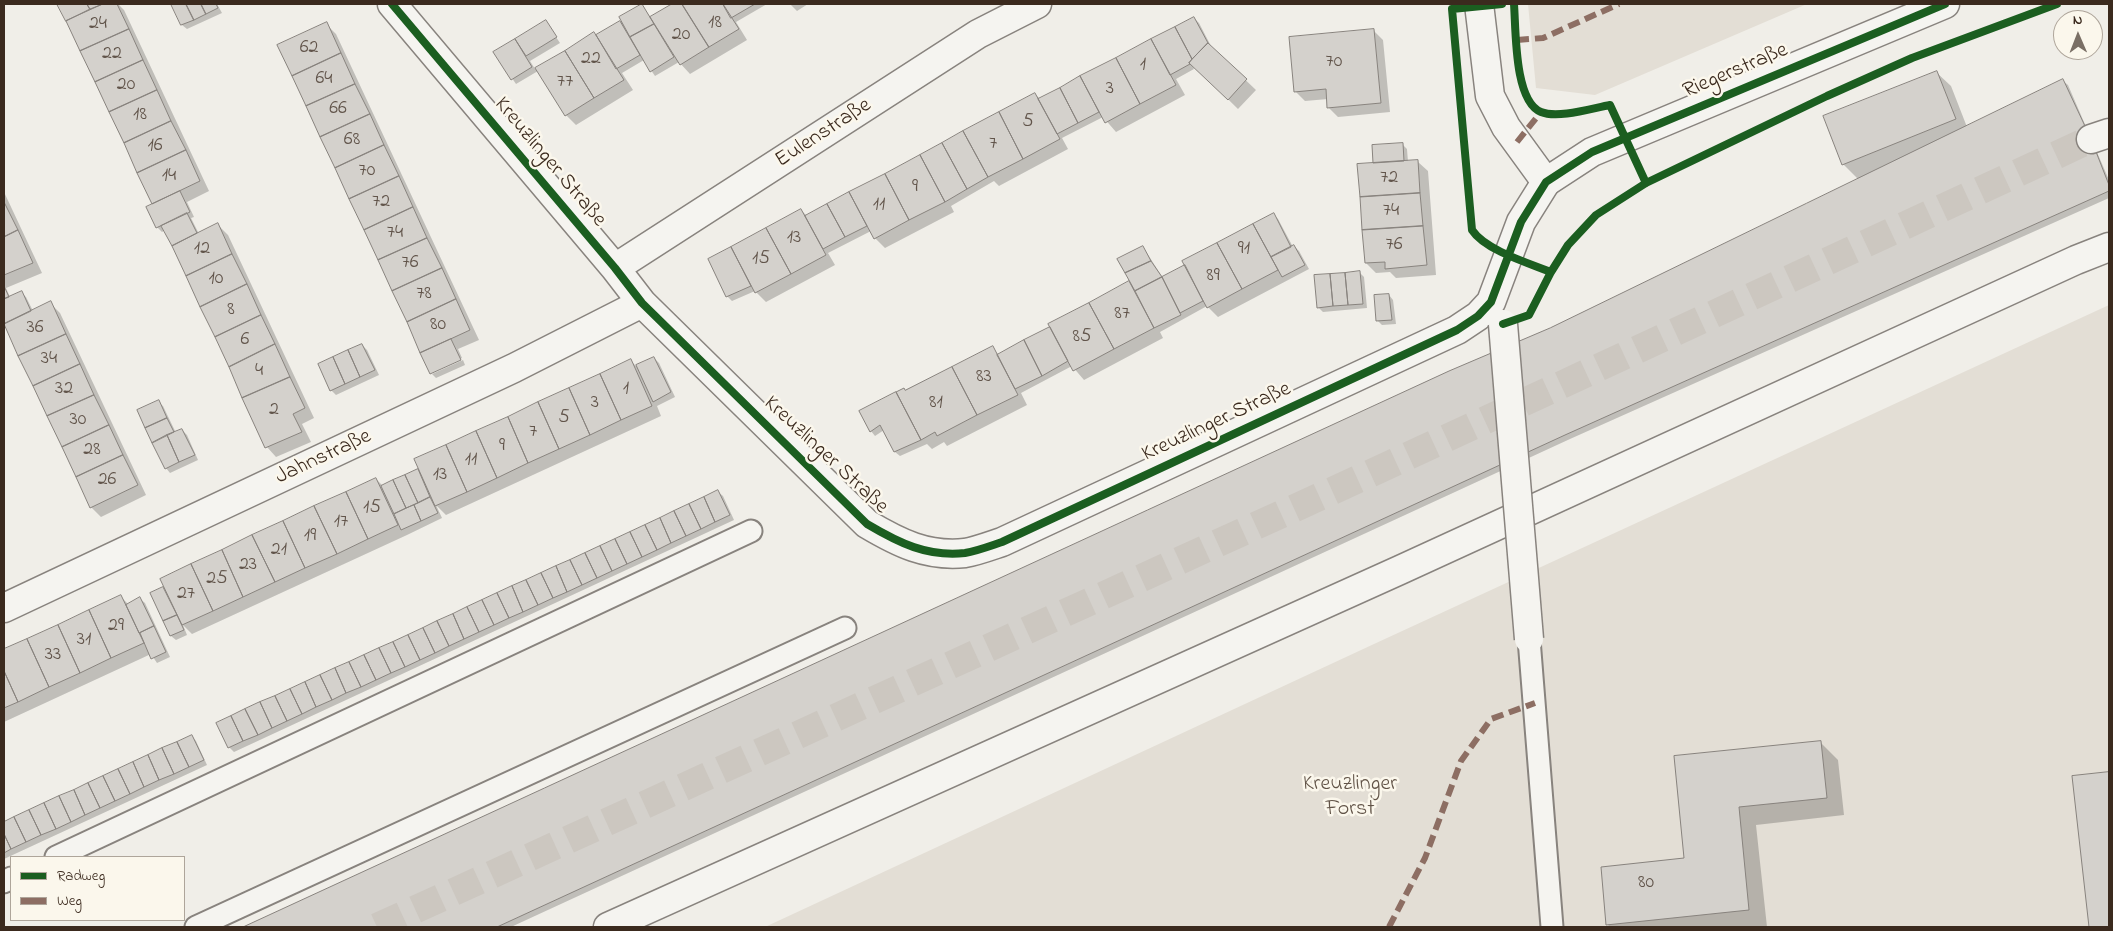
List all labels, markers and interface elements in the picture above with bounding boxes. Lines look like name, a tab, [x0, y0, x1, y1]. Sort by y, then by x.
north arrow	[2053, 10, 2103, 60]
text: N	[2073, 10, 2083, 31]
house number: 18	[708, 12, 722, 36]
house number: 24	[89, 13, 107, 37]
house number: 20	[672, 24, 690, 48]
house number: 62	[300, 37, 318, 61]
street label: Riegerstraße	[1680, 38, 1792, 106]
house number: 22	[102, 43, 122, 67]
house number: 22	[581, 48, 601, 72]
house number: 70	[1326, 51, 1342, 75]
house number: 1	[1140, 54, 1146, 78]
house number: 64	[315, 68, 333, 92]
house number: 77	[557, 71, 573, 95]
house number: 20	[117, 74, 135, 98]
house number: 3	[1106, 78, 1114, 102]
street label: Kreuzlinger Straße	[487, 93, 611, 233]
street label: Eulenstraße	[771, 93, 877, 175]
house number: 66	[329, 98, 347, 122]
house number: 18	[133, 104, 147, 128]
house number: 5	[1022, 111, 1034, 135]
house number: 68	[344, 129, 360, 153]
house number: 7	[989, 133, 997, 157]
house number: 16	[147, 135, 163, 159]
house number: 70	[359, 160, 375, 184]
house number: 14	[162, 165, 176, 189]
house number: 72	[1380, 167, 1398, 191]
house number: 9	[912, 176, 918, 200]
house number: 72	[372, 191, 390, 215]
house number: 11	[873, 194, 885, 218]
house number: 74	[1383, 200, 1399, 224]
house number: 74	[387, 222, 403, 246]
house number: 13	[787, 227, 801, 251]
house number: 76	[1385, 234, 1403, 258]
house number: 12	[194, 238, 210, 262]
house number: 91	[1238, 238, 1250, 262]
house number: 15	[752, 248, 770, 272]
house number: 76	[401, 252, 419, 276]
house number: 89	[1206, 265, 1220, 289]
house number: 10	[209, 268, 223, 292]
house number: 78	[416, 283, 432, 307]
house number: 8	[227, 299, 235, 323]
house number: 87	[1114, 303, 1130, 327]
house number: 80	[430, 314, 446, 338]
house number: 36	[26, 317, 44, 341]
house number: 85	[1073, 326, 1091, 350]
house number: 6	[241, 329, 249, 353]
house number: 34	[41, 348, 57, 372]
house number: 4	[255, 360, 263, 384]
house number: 83	[976, 366, 992, 390]
street label: Kreuzlinger Straße	[1138, 377, 1296, 469]
house number: 32	[55, 378, 73, 402]
house number: 1	[623, 378, 629, 402]
street label: Kreuzlinger Straße	[757, 391, 893, 521]
house number: 3	[591, 392, 599, 416]
house number: 81	[929, 392, 943, 416]
house number: 2	[269, 399, 279, 423]
house number: 5	[558, 407, 570, 431]
house number: 30	[70, 409, 86, 433]
house number: 7	[529, 421, 537, 445]
street label: Jahnstraße	[272, 424, 376, 492]
house number: 9	[499, 435, 505, 459]
house number: 28	[83, 439, 101, 463]
house number: 11	[465, 449, 477, 473]
house number: 13	[433, 464, 447, 488]
house number: 26	[98, 469, 116, 493]
house number: 15	[363, 497, 381, 521]
house number: 17	[334, 511, 348, 535]
house number: 19	[304, 525, 316, 549]
house number: 21	[271, 539, 287, 563]
house number: 23	[239, 554, 257, 578]
house number: 25	[206, 568, 228, 592]
house number: 27	[177, 583, 195, 607]
house number: 29	[108, 615, 124, 639]
house number: 31	[77, 629, 91, 653]
house number: 33	[45, 644, 61, 668]
park label: Kreuzlinger Forst	[1303, 772, 1397, 824]
legend	[10, 856, 185, 921]
text: Radweg	[57, 865, 105, 887]
house number: 80	[1638, 872, 1654, 896]
text: Weg	[57, 890, 82, 912]

